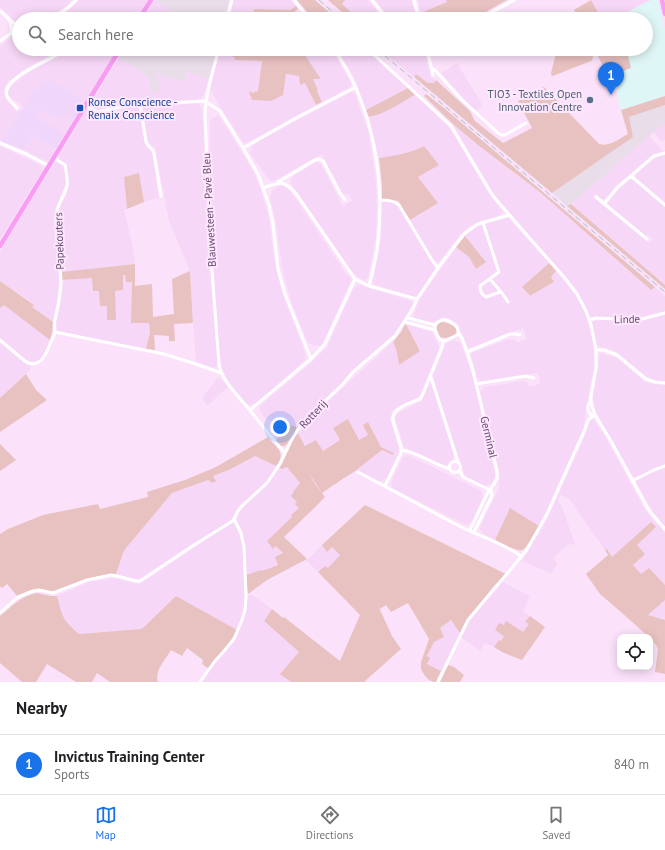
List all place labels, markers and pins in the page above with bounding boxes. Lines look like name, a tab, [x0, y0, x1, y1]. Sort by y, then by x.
pin: 1	[598, 62, 624, 95]
place label: TIO3 - Textiles Open Innovation Centre	[488, 87, 582, 114]
place label: Ronse Conscience - Renaix Conscience	[88, 95, 177, 122]
marker: TIO3 - Textiles Open Innovation Centre	[585, 95, 595, 105]
marker: Ronse Conscience - Renaix Conscience	[75, 103, 85, 113]

